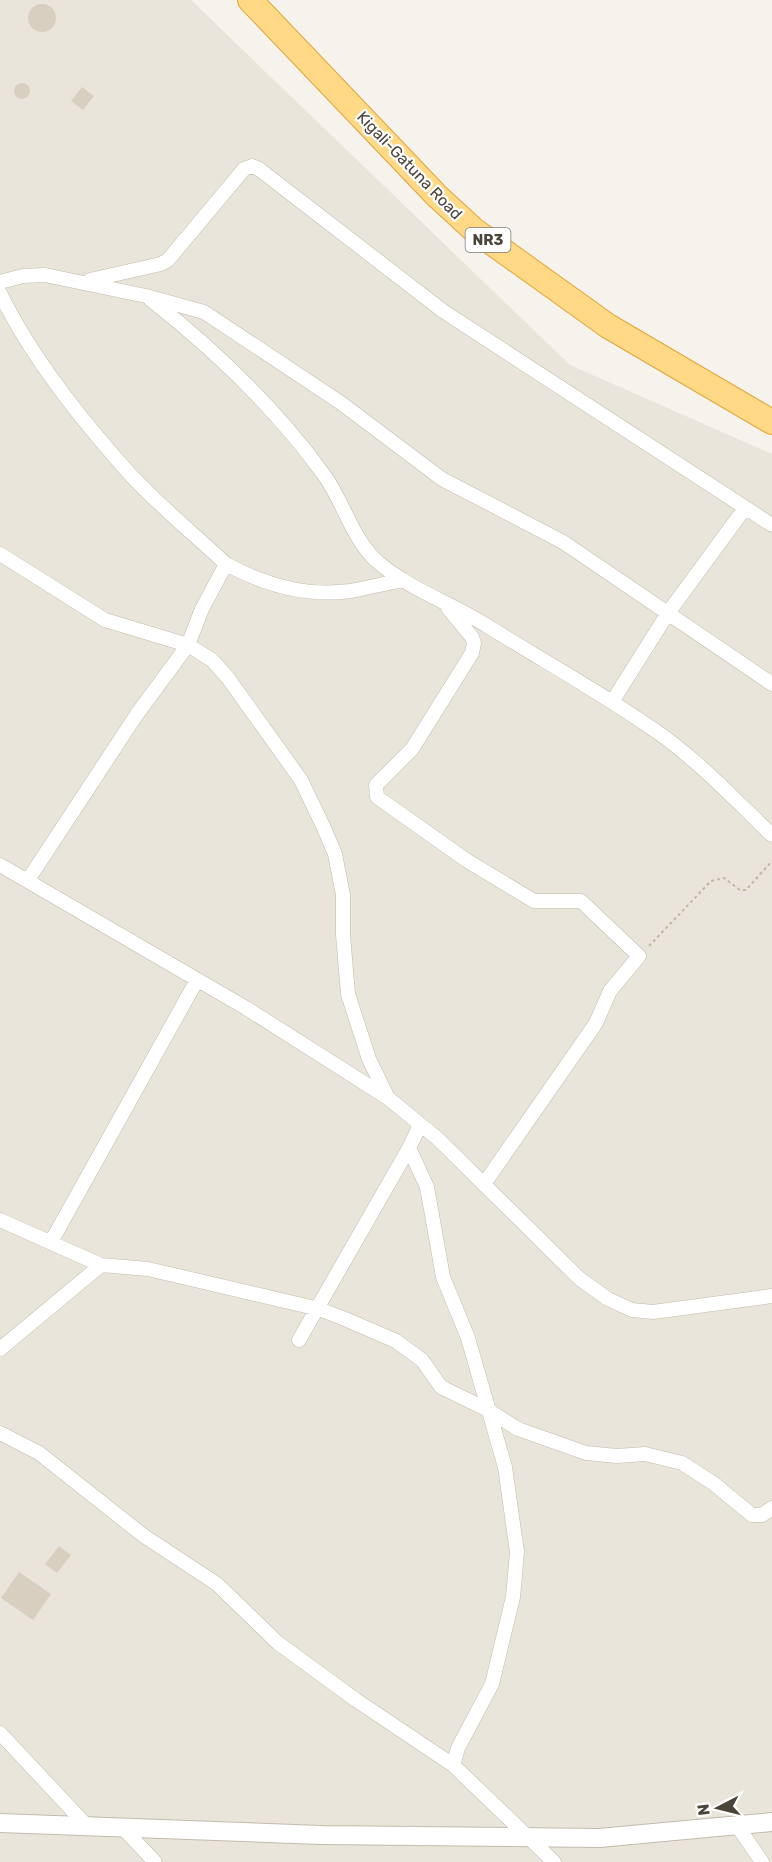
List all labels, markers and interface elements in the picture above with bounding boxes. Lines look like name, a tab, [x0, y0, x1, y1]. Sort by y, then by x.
street label: Kigali-Gatuna Road	[353, 107, 466, 223]
road number: NR3	[466, 228, 510, 252]
north arrow	[688, 1778, 748, 1838]
text: N	[693, 1803, 714, 1817]

